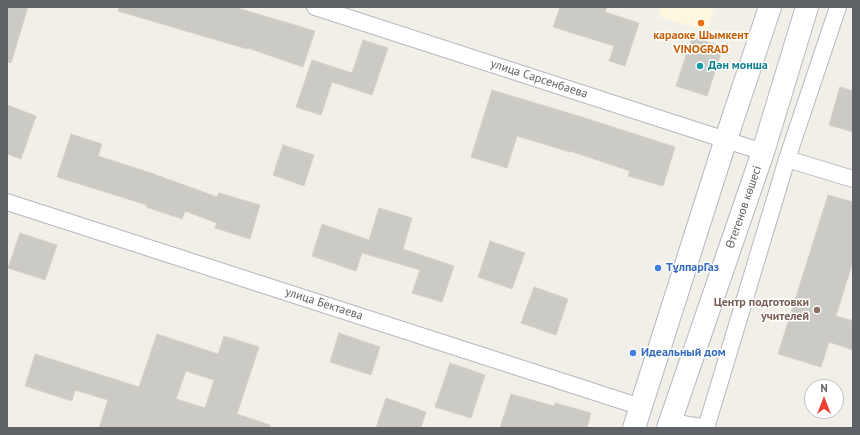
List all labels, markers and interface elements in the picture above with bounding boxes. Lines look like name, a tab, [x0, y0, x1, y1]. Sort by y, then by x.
marker: караоке Шымкент VINOGRAD	[696, 18, 706, 28]
place label: караоке Шымкент VINOGRAD	[653, 29, 749, 57]
street label: улица Сарсенбаева	[489, 57, 589, 101]
place label: Дән монша	[708, 59, 768, 73]
marker: Дән монша	[695, 61, 705, 71]
street label: Өтегенов көшесі	[723, 164, 765, 250]
place label: ТұлпарГаз	[666, 261, 719, 275]
marker: ТұлпарГаз	[653, 263, 663, 273]
street label: улица Бектаева	[283, 285, 365, 323]
place label: Центр подготовки учителей	[714, 296, 809, 324]
marker: Центр подготовки учителей	[812, 305, 822, 315]
place label: Идеальный дом	[641, 346, 726, 360]
marker: Идеальный дом	[628, 348, 638, 358]
north arrow	[804, 379, 844, 419]
text: N	[820, 381, 828, 395]

